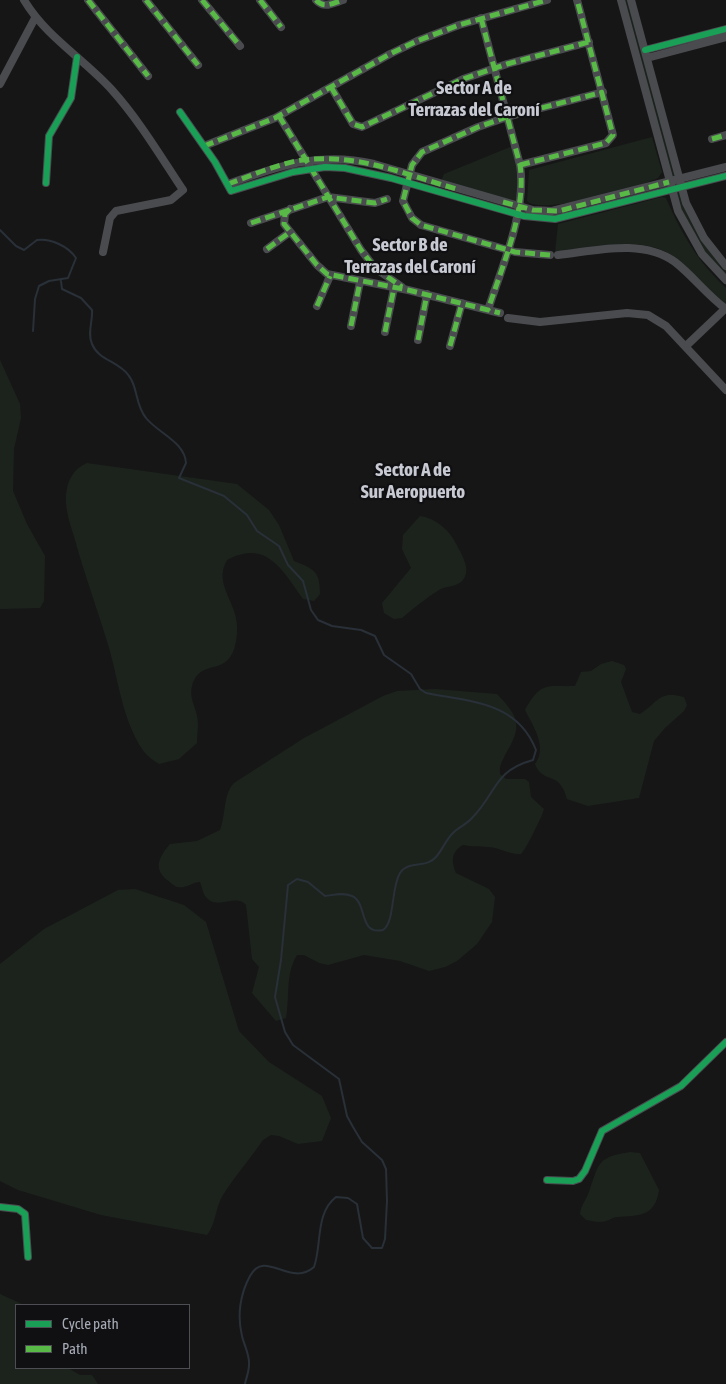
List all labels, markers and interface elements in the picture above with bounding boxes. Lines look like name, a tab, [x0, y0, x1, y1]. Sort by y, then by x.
district label: Sector A de Terrazas del Caroní	[408, 77, 540, 121]
district label: Sector B de Terrazas del Caroní	[344, 234, 476, 278]
district label: Sector A de Sur Aeropuerto	[361, 459, 465, 503]
legend	[15, 1304, 190, 1369]
text: Cycle path	[62, 1315, 119, 1332]
text: Path	[62, 1340, 88, 1357]

